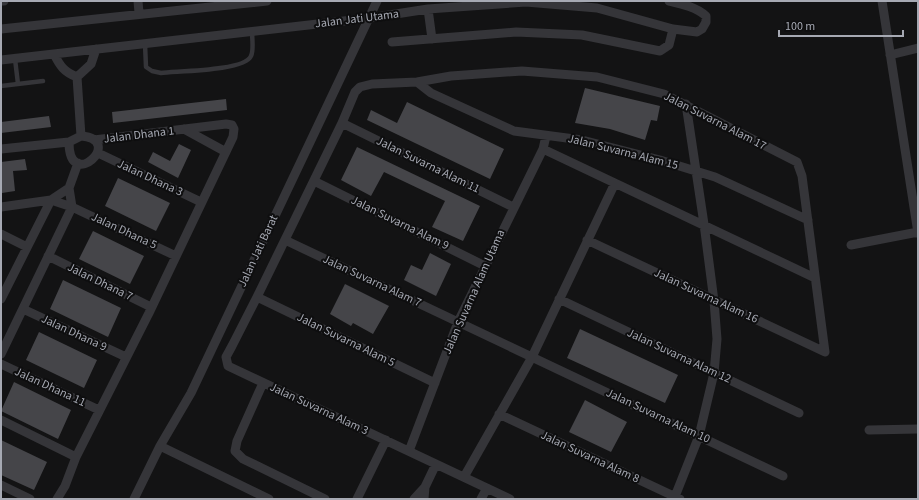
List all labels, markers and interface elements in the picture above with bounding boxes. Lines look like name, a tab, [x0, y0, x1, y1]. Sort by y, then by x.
street label: Jalan Jati Utama	[314, 5, 400, 33]
scale bar	[779, 12, 903, 38]
text: 100 m	[785, 18, 815, 35]
street label: Jalan Suvarna Alam 17	[661, 88, 769, 154]
street label: Jalan Dhana 1	[103, 122, 175, 148]
street label: Jalan Suvarna Alam 15	[566, 130, 680, 174]
street label: Jalan Suvarna Alam 11	[373, 133, 483, 197]
street label: Jalan Dhana 3	[114, 155, 186, 201]
street label: Jalan Suvarna Alam 9	[348, 192, 452, 254]
street label: Jalan Dhana 5	[88, 208, 160, 254]
street label: Jalan Jati Barat	[234, 212, 282, 290]
street label: Jalan Suvarna Alam Utama	[439, 227, 509, 357]
street label: Jalan Suvarna Alam 7	[320, 251, 424, 311]
street label: Jalan Dhana 7	[64, 259, 136, 305]
street label: Jalan Suvarna Alam 16	[651, 264, 761, 328]
street label: Jalan Suvarna Alam 5	[294, 309, 398, 371]
street label: Jalan Dhana 9	[38, 310, 110, 356]
street label: Jalan Suvarna Alam 12	[624, 324, 734, 388]
street label: Jalan Dhana 11	[12, 363, 88, 411]
street label: Jalan Suvarna Alam 3	[267, 379, 371, 439]
street label: Jalan Suvarna Alam 10	[603, 384, 713, 448]
street label: Jalan Suvarna Alam 8	[538, 427, 642, 487]

